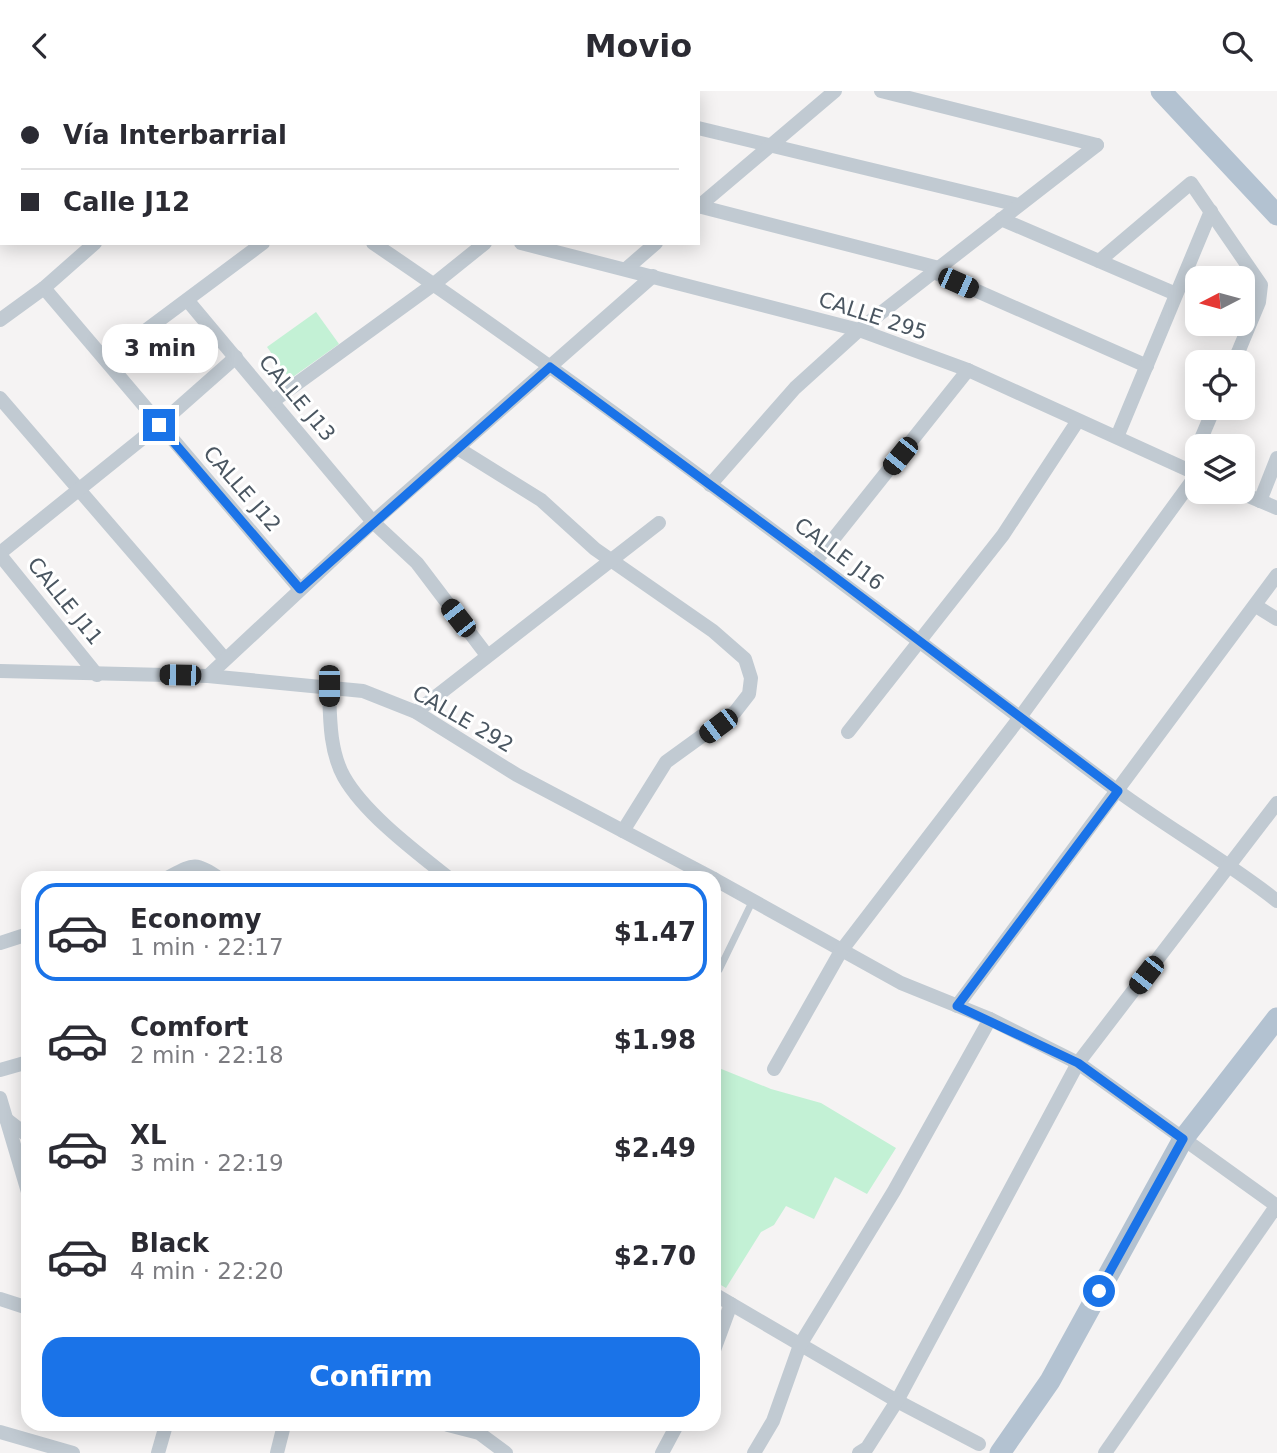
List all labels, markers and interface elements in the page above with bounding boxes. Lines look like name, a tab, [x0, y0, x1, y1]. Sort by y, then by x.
icon: back	[21, 27, 59, 65]
text: Movio	[585, 27, 692, 65]
icon: search	[1218, 27, 1256, 65]
text: Vía Interbarrial	[63, 120, 287, 150]
text: Calle J12	[63, 187, 190, 217]
car	[935, 265, 982, 301]
north arrow	[1185, 266, 1255, 336]
map controls	[1185, 266, 1255, 504]
street label: CALLE 295	[816, 287, 930, 345]
callout: 3 min	[101, 323, 217, 373]
text: 3 min	[124, 335, 196, 361]
street label: CALLE J13	[254, 350, 340, 446]
button: locate	[1185, 350, 1255, 420]
route end	[143, 409, 175, 441]
car	[879, 433, 922, 479]
button: layers	[1185, 434, 1255, 504]
street label: CALLE J12	[198, 441, 286, 537]
street label: CALLE J16	[790, 513, 888, 595]
street label: CALLE J11	[23, 553, 107, 649]
car	[437, 595, 480, 641]
car	[159, 664, 202, 686]
car	[319, 665, 340, 707]
street label: CALLE 292	[408, 680, 518, 758]
car	[695, 705, 742, 747]
icon: car	[46, 901, 109, 964]
text: Economy	[130, 904, 261, 934]
text: $1.47	[614, 917, 696, 947]
text: 1 min · 22:17	[130, 934, 284, 960]
car	[1125, 952, 1168, 998]
icon: car	[46, 1009, 109, 1072]
text: Comfort	[130, 1012, 248, 1042]
text: $1.98	[614, 1025, 696, 1055]
text: 2 min · 22:18	[130, 1042, 284, 1068]
icon: car	[46, 1117, 109, 1180]
text: XL	[130, 1120, 167, 1150]
text: $2.49	[614, 1133, 696, 1163]
text: 3 min · 22:19	[130, 1150, 284, 1176]
icon: car	[46, 1225, 109, 1288]
text: Black	[130, 1228, 209, 1258]
text: $2.70	[614, 1241, 696, 1271]
text: 4 min · 22:20	[130, 1258, 284, 1284]
route start	[1083, 1275, 1115, 1307]
button: Confirm	[42, 1337, 700, 1417]

